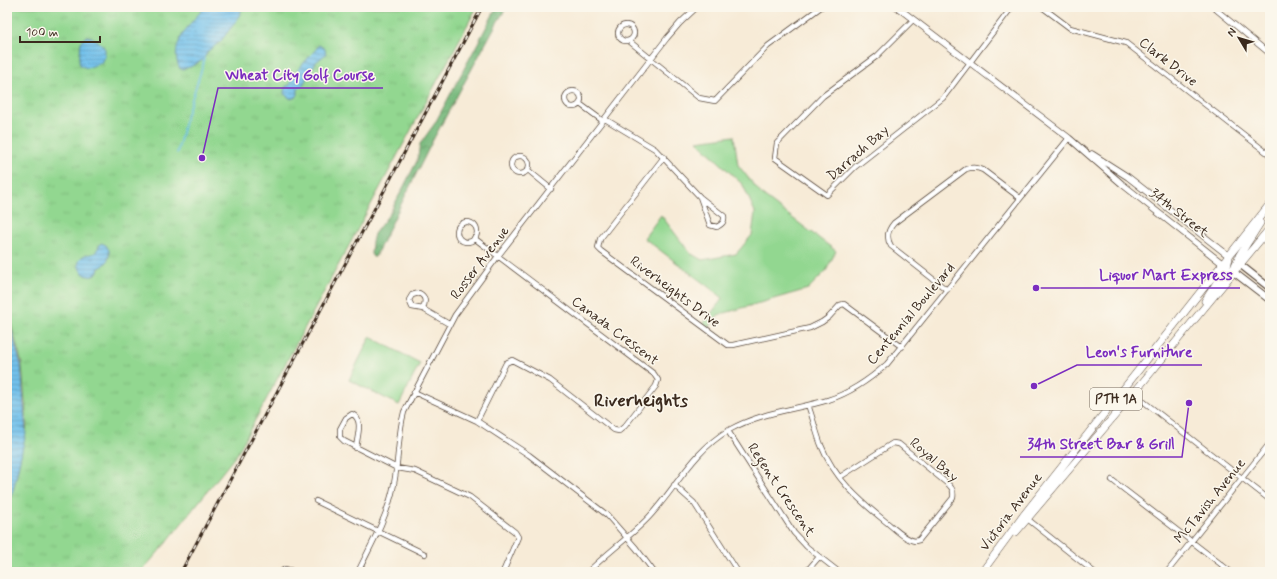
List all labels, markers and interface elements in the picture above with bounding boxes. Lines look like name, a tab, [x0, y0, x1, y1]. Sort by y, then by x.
scale bar	[20, 18, 100, 44]
north arrow	[1219, 18, 1259, 58]
text: 100 m	[26, 25, 58, 41]
text: N	[1224, 25, 1240, 40]
street label: Clark Drive	[1135, 33, 1201, 91]
callout: Wheat City Golf Course	[218, 61, 383, 88]
text: Wheat City Golf Course	[224, 66, 375, 86]
street label: Darrach Bay	[823, 121, 893, 185]
street label: 34th Street	[1146, 184, 1213, 242]
street label: Rosser Avenue	[447, 222, 514, 303]
street label: Riverheights Drive	[626, 252, 724, 332]
street label: Centennial Boulevard	[863, 259, 959, 369]
callout: Liquor Mart Express	[1092, 261, 1240, 288]
text: Liquor Mart Express	[1099, 266, 1233, 286]
street label: Canada Crescent	[568, 292, 662, 370]
callout: Leon's Furniture	[1077, 338, 1202, 365]
text: Leon's Furniture	[1086, 343, 1193, 363]
road number: PTH 1A	[1090, 388, 1142, 410]
district label: Riverheights	[594, 389, 688, 413]
callout: 34th Street Bar & Grill	[1020, 430, 1182, 457]
street label: Royal Bay	[906, 434, 962, 486]
text: 34th Street Bar & Grill	[1027, 435, 1175, 455]
street label: Regent Crescent	[741, 440, 819, 542]
street label: McTavish Avenue	[1170, 455, 1250, 547]
street label: Victoria Avenue	[976, 469, 1046, 555]

